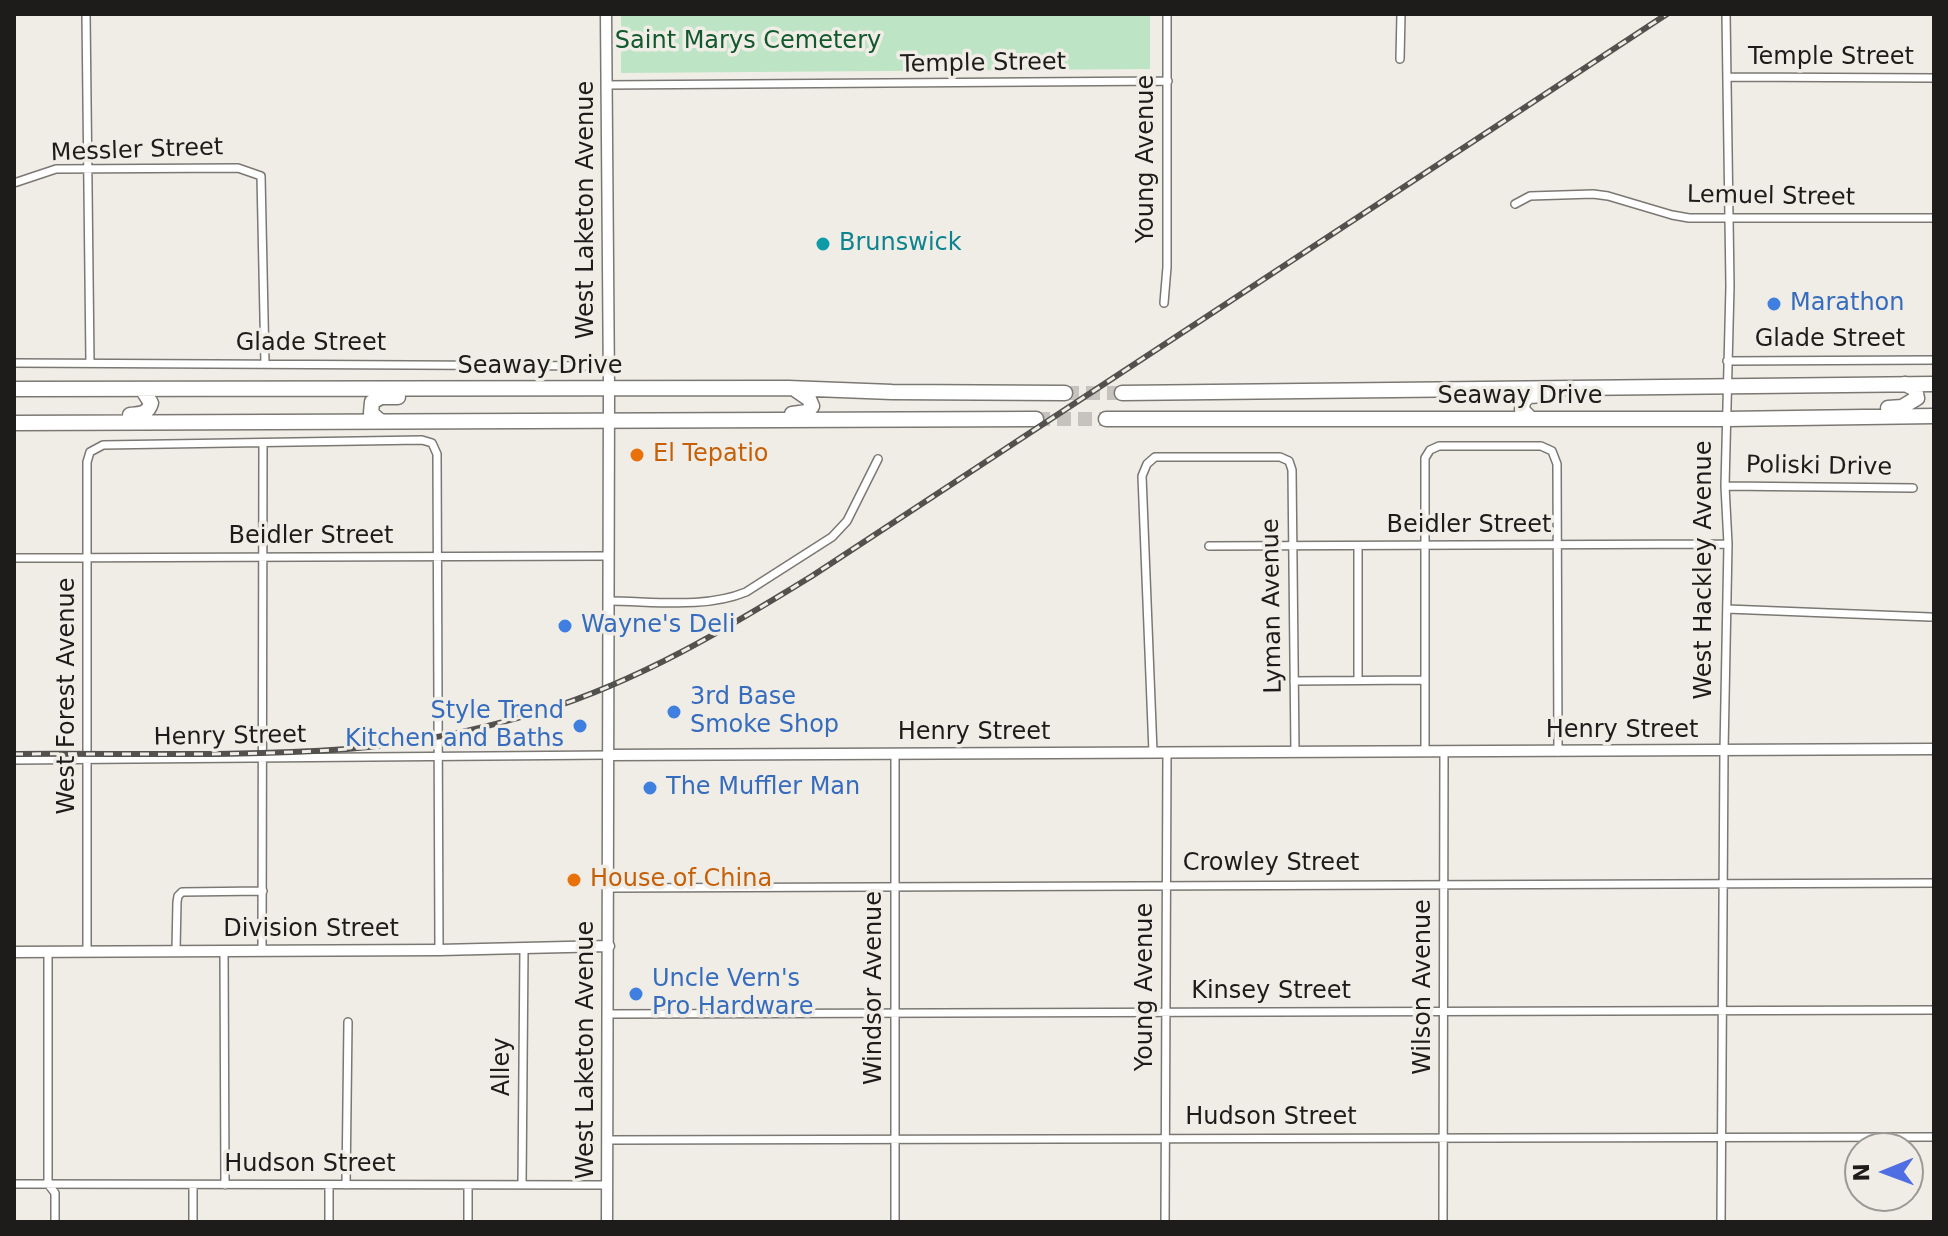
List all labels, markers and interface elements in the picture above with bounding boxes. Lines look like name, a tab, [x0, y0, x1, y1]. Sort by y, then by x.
park label: Saint Marys Cemetery	[615, 28, 881, 56]
street label: Temple Street	[1748, 44, 1914, 72]
street label: Temple Street	[900, 48, 1066, 80]
street label: Young Avenue	[1133, 75, 1161, 243]
street label: West Laketon Avenue	[573, 81, 601, 339]
street label: Messler Street	[50, 134, 224, 168]
street label: Lemuel Street	[1687, 181, 1855, 213]
place label: Brunswick	[839, 230, 962, 258]
marker: Brunswick	[814, 235, 832, 253]
place label: Marathon	[1790, 290, 1905, 318]
marker: Marathon	[1765, 295, 1783, 313]
street label: Glade Street	[1755, 326, 1905, 354]
street label: Glade Street	[236, 330, 386, 358]
street label: Seaway Drive	[458, 353, 622, 381]
street label: Seaway Drive	[1438, 383, 1602, 411]
place label: El Tepatio	[653, 441, 769, 469]
street label: West Hackley Avenue	[1691, 441, 1719, 699]
marker: El Tepatio	[628, 446, 646, 464]
street label: Poliski Drive	[1746, 451, 1892, 483]
street label: Beidler Street	[1387, 512, 1551, 540]
street label: Lyman Avenue	[1257, 518, 1289, 694]
street label: Beidler Street	[229, 523, 393, 551]
street label: West Forest Avenue	[54, 577, 82, 815]
place label: Wayne's Deli	[581, 612, 735, 640]
marker: Wayne's Deli	[556, 617, 574, 635]
place label: 3rd Base Smoke Shop	[690, 684, 839, 740]
place label: Style Trend Kitchen and Baths	[345, 698, 564, 754]
marker: 3rd Base Smoke Shop	[665, 703, 683, 721]
marker: Style Trend Kitchen and Baths	[571, 717, 589, 735]
street label: Henry Street	[1546, 717, 1698, 745]
street label: Henry Street	[898, 719, 1050, 747]
street label: Henry Street	[153, 721, 307, 753]
place label: The Muffler Man	[666, 774, 860, 802]
marker: The Muffler Man	[641, 779, 659, 797]
street label: Crowley Street	[1183, 850, 1359, 878]
place label: House of China	[590, 866, 772, 894]
marker: House of China	[565, 871, 583, 889]
street label: Windsor Avenue	[861, 891, 889, 1085]
street label: Wilson Avenue	[1410, 899, 1438, 1075]
street label: Young Avenue	[1132, 903, 1160, 1071]
street label: Division Street	[223, 916, 399, 944]
street label: West Laketon Avenue	[573, 921, 601, 1179]
place label: Uncle Vern's Pro Hardware	[652, 966, 814, 1022]
street label: Kinsey Street	[1191, 978, 1351, 1006]
marker: Uncle Vern's Pro Hardware	[627, 985, 645, 1003]
street label: Alley	[489, 1038, 517, 1096]
street label: Hudson Street	[1185, 1104, 1357, 1132]
north arrow	[1844, 1132, 1924, 1212]
street label: Hudson Street	[224, 1151, 396, 1179]
text: N	[1849, 1163, 1874, 1182]

